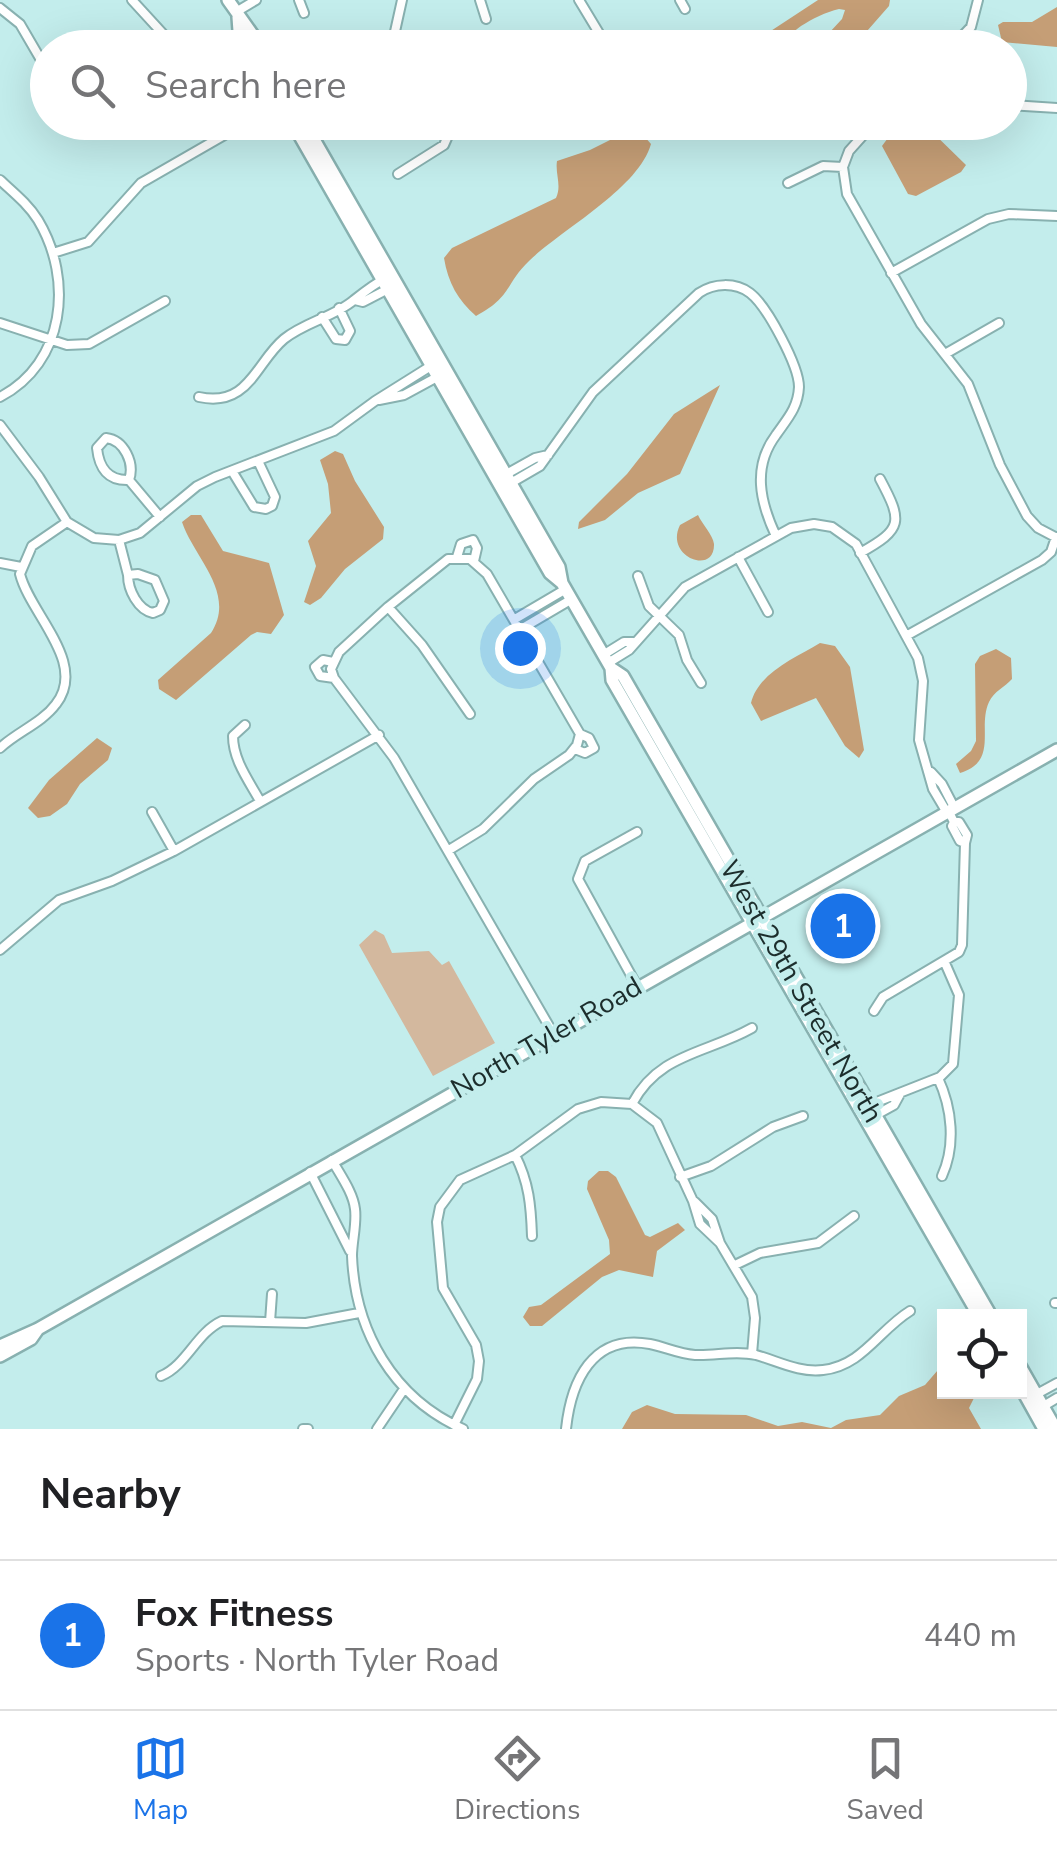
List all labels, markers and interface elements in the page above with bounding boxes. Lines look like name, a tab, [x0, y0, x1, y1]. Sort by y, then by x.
search box	[30, 30, 1027, 140]
icon: search	[65, 58, 120, 113]
text: Search here	[145, 60, 346, 111]
your location	[495, 623, 546, 674]
street label: West 29th Street North	[710, 853, 892, 1130]
pin: 1	[810, 888, 876, 964]
street label: North Tyler Road	[444, 968, 649, 1108]
map controls	[937, 1309, 1027, 1399]
button: locate	[937, 1309, 1027, 1399]
text: Nearby	[40, 1466, 181, 1523]
text: Fox Fitness	[135, 1588, 334, 1639]
text: 1	[63, 1614, 82, 1657]
text: 440 m	[924, 1614, 1017, 1657]
text: Sports · North Tyler Road	[135, 1639, 499, 1682]
tab: Map	[133, 1731, 188, 1829]
tab: Directions	[454, 1731, 580, 1829]
tab: Saved	[847, 1731, 924, 1829]

